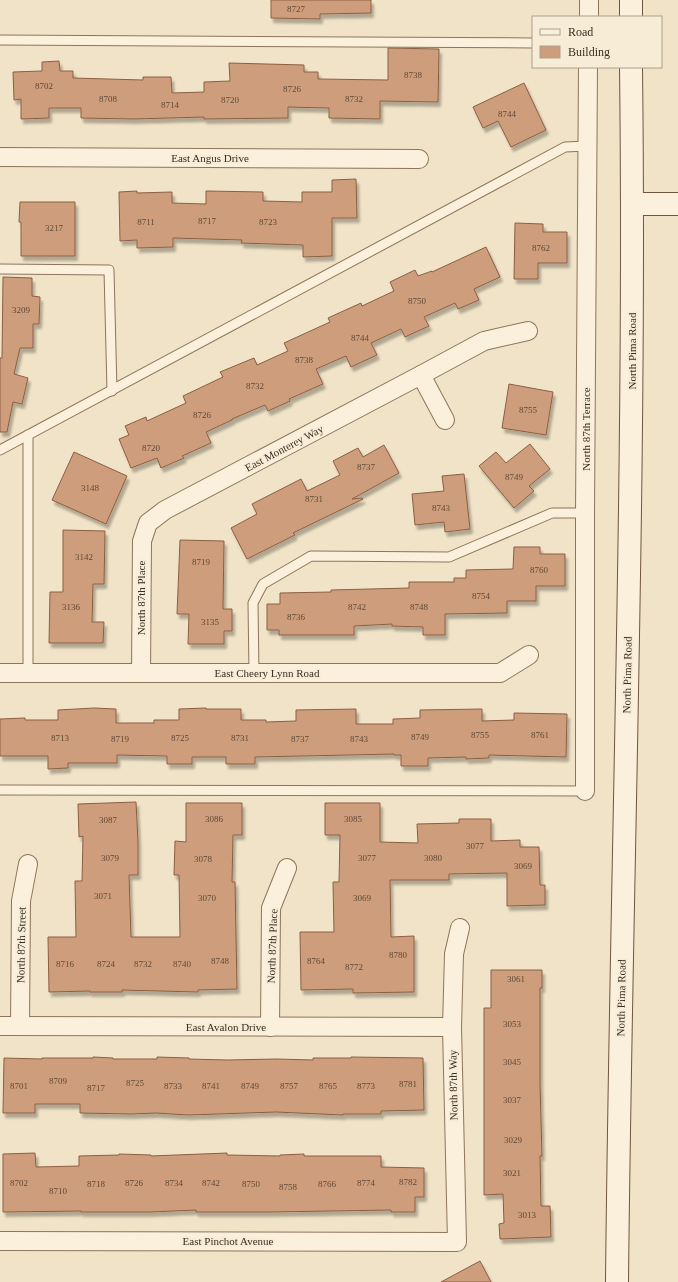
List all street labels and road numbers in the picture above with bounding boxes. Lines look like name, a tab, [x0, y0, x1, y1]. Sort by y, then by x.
street label: East Angus Drive	[171, 152, 249, 164]
street label: North Pima Road	[626, 312, 638, 390]
street label: North 87th Terrace	[580, 387, 592, 471]
street label: East Monterey Way	[243, 422, 326, 474]
street label: North 87th Place	[135, 561, 147, 635]
street label: North Pima Road	[620, 636, 634, 714]
street label: East Cheery Lynn Road	[215, 667, 320, 679]
street label: North 87th Street	[14, 907, 28, 983]
street label: North 87th Place	[265, 908, 279, 983]
street label: North Pima Road	[614, 959, 628, 1037]
street label: East Avalon Drive	[186, 1021, 266, 1033]
street label: North 87th Way	[446, 1049, 460, 1120]
street label: East Pinchot Avenue	[183, 1235, 274, 1247]

